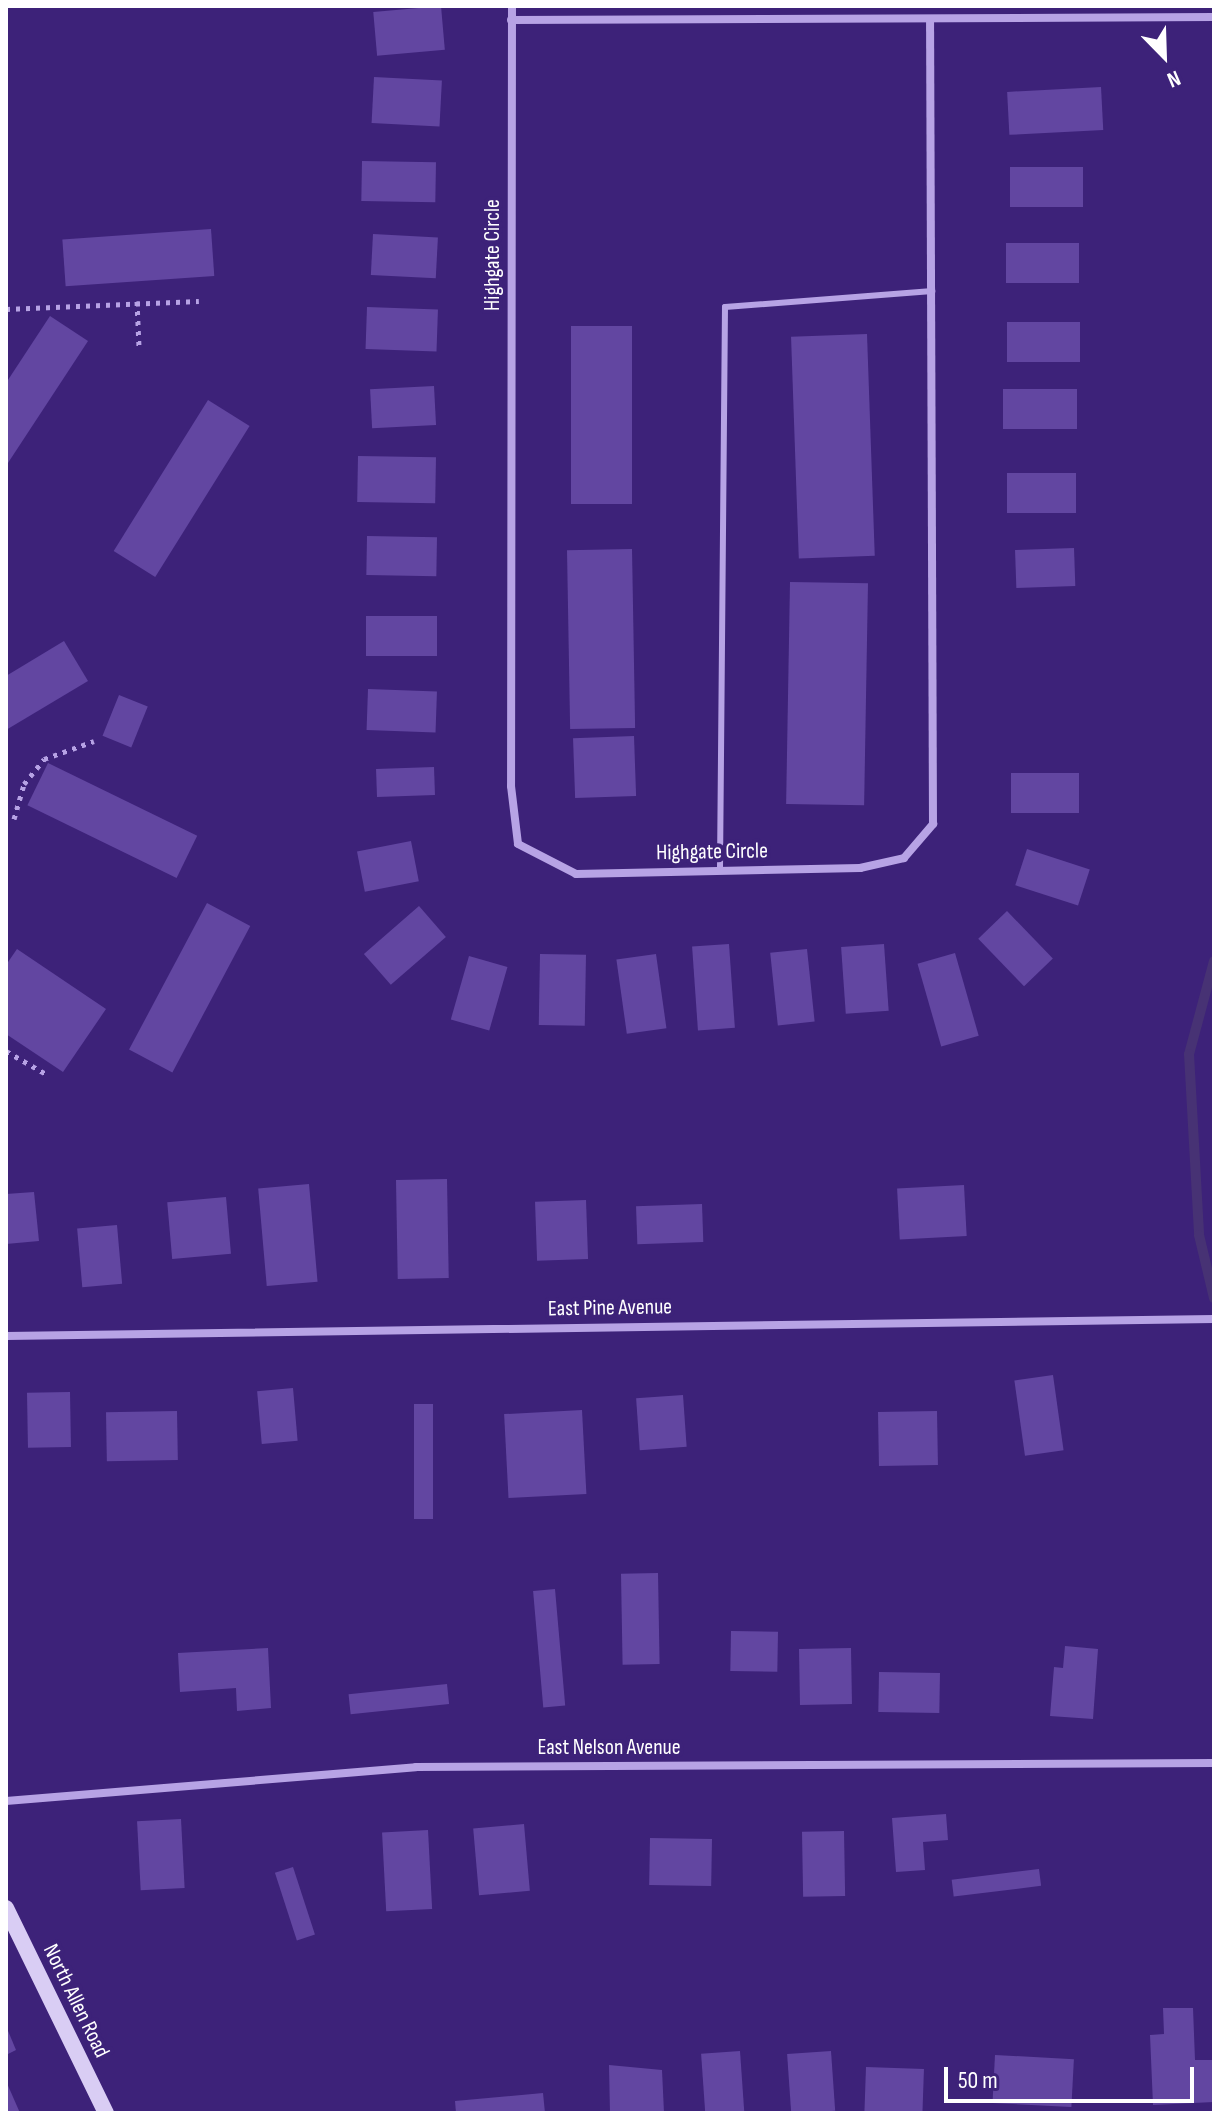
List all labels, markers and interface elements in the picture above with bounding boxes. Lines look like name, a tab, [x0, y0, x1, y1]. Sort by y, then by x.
north arrow	[1124, 16, 1204, 96]
text: N	[1163, 64, 1184, 93]
street label: Highgate Circle	[480, 199, 506, 311]
street label: Highgate Circle	[656, 838, 768, 866]
street label: East Pine Avenue	[548, 1294, 672, 1322]
street label: East Nelson Avenue	[537, 1735, 681, 1761]
street label: North Allen Road	[37, 1940, 115, 2062]
scale bar	[948, 2051, 1198, 2101]
text: 50 m	[958, 2066, 998, 2095]

